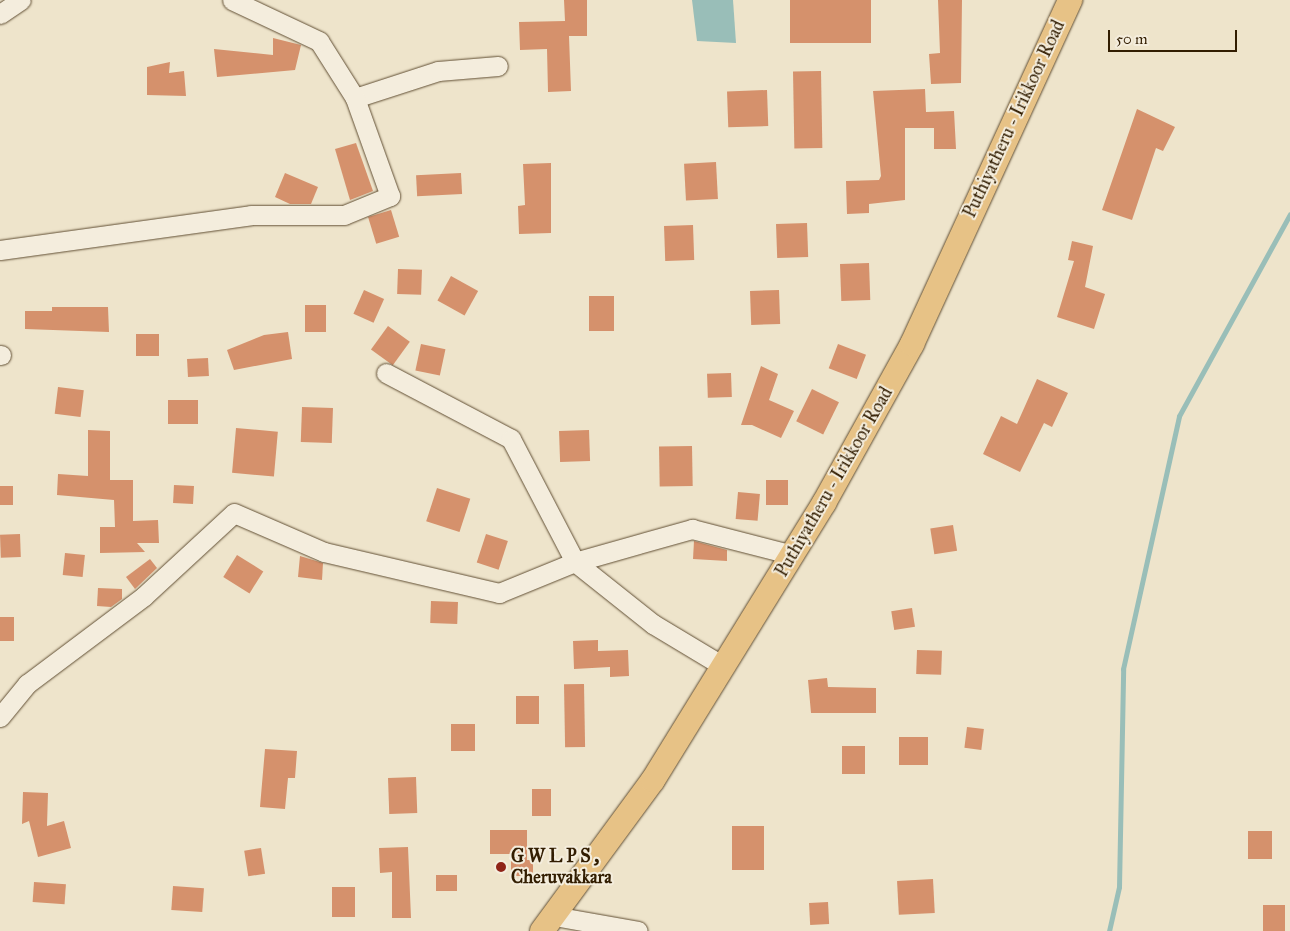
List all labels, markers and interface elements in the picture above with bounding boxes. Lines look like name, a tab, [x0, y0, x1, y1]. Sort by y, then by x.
street label: Puthiyatheru - Irikkoor Road	[959, 17, 1069, 221]
scale bar	[1110, 20, 1239, 52]
text: 50 m	[1116, 30, 1148, 48]
street label: Puthiyatheru - Irikkoor Road	[771, 383, 897, 581]
place label: G W L P S , Cheruvakkara	[511, 846, 612, 889]
marker: G W L P S , Cheruvakkara	[495, 861, 507, 873]

